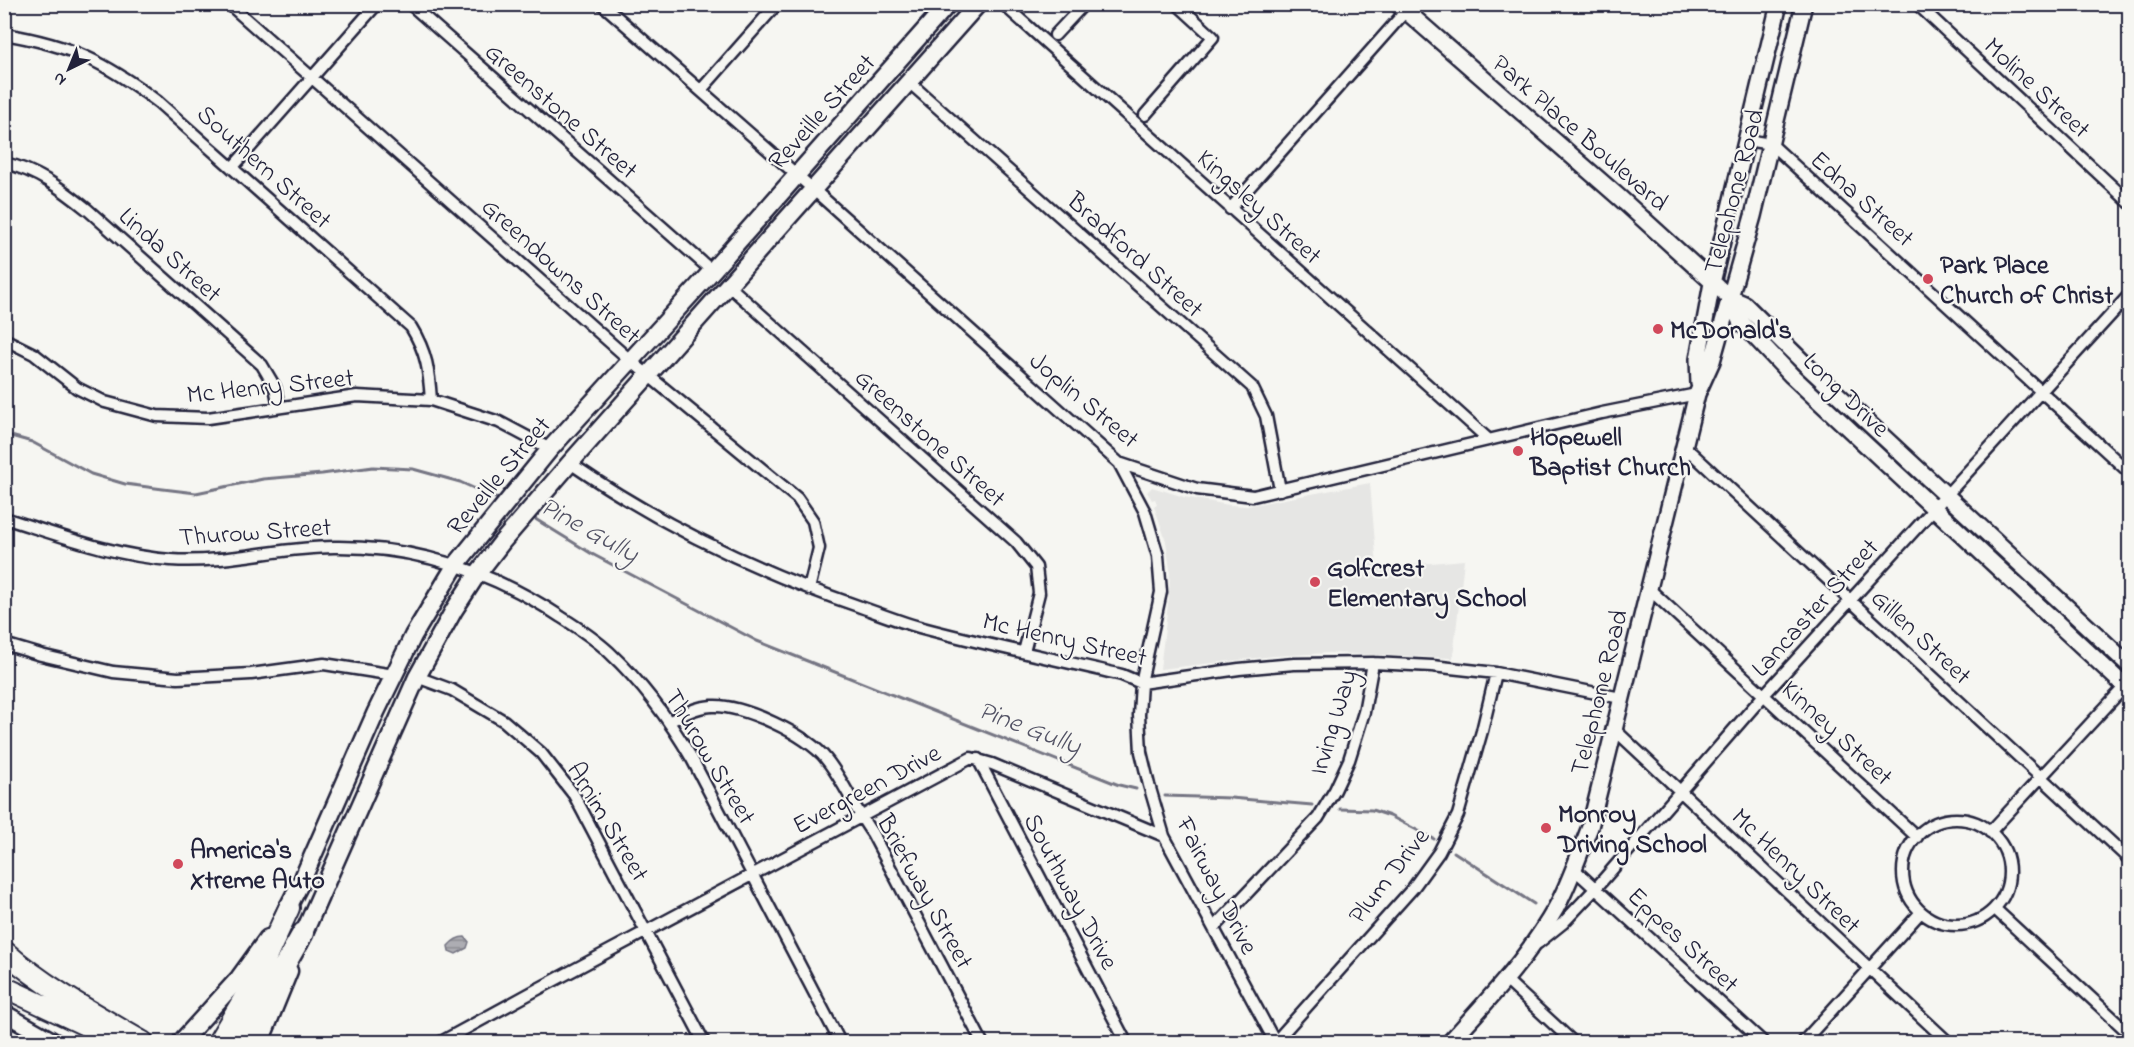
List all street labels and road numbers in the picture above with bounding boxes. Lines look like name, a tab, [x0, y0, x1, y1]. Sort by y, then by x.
street label: Moline Street	[1974, 30, 2098, 149]
street label: Greenstone Street	[475, 35, 645, 190]
street label: Reveille Street	[760, 46, 886, 180]
street label: Park Place Boulevard	[1482, 47, 1676, 222]
street label: Southern Street	[187, 97, 339, 240]
street label: Telephone Road	[1696, 105, 1776, 278]
street label: Kingsley Street	[1187, 141, 1329, 275]
street label: Edna Street	[1800, 143, 1922, 258]
street label: Bradford Street	[1056, 184, 1211, 328]
street label: Greendowns Street	[472, 190, 649, 355]
street label: Linda Street	[109, 199, 229, 313]
street label: Joplin Street	[1020, 344, 1147, 459]
street label: Long Drive	[1793, 345, 1897, 448]
street label: Mc Henry Street	[185, 360, 356, 416]
street label: Greenstone Street	[845, 361, 1013, 518]
street label: Reveille Street	[439, 409, 562, 545]
street label: Thurow Street	[178, 510, 333, 558]
street label: Lancaster Street	[1743, 531, 1889, 687]
street label: Gillen Street	[1861, 581, 1979, 695]
street label: Mc Henry Street	[978, 604, 1151, 678]
street label: Telephone Road	[1562, 606, 1640, 779]
street label: Irving Way	[1301, 665, 1369, 780]
street label: Kinney Street	[1771, 672, 1901, 796]
street label: Thurow Street	[653, 682, 764, 833]
street label: Evergreen Drive	[787, 735, 949, 846]
street label: Arnim Street	[556, 755, 657, 890]
street label: Mc Henry Street	[1721, 800, 1869, 944]
street label: Briefway Street	[865, 807, 982, 977]
street label: Southway Drive	[1012, 807, 1127, 978]
street label: Fairway Drive	[1164, 810, 1266, 962]
street label: Plum Drive	[1340, 820, 1441, 933]
street label: Eppes Street	[1617, 879, 1747, 1003]

